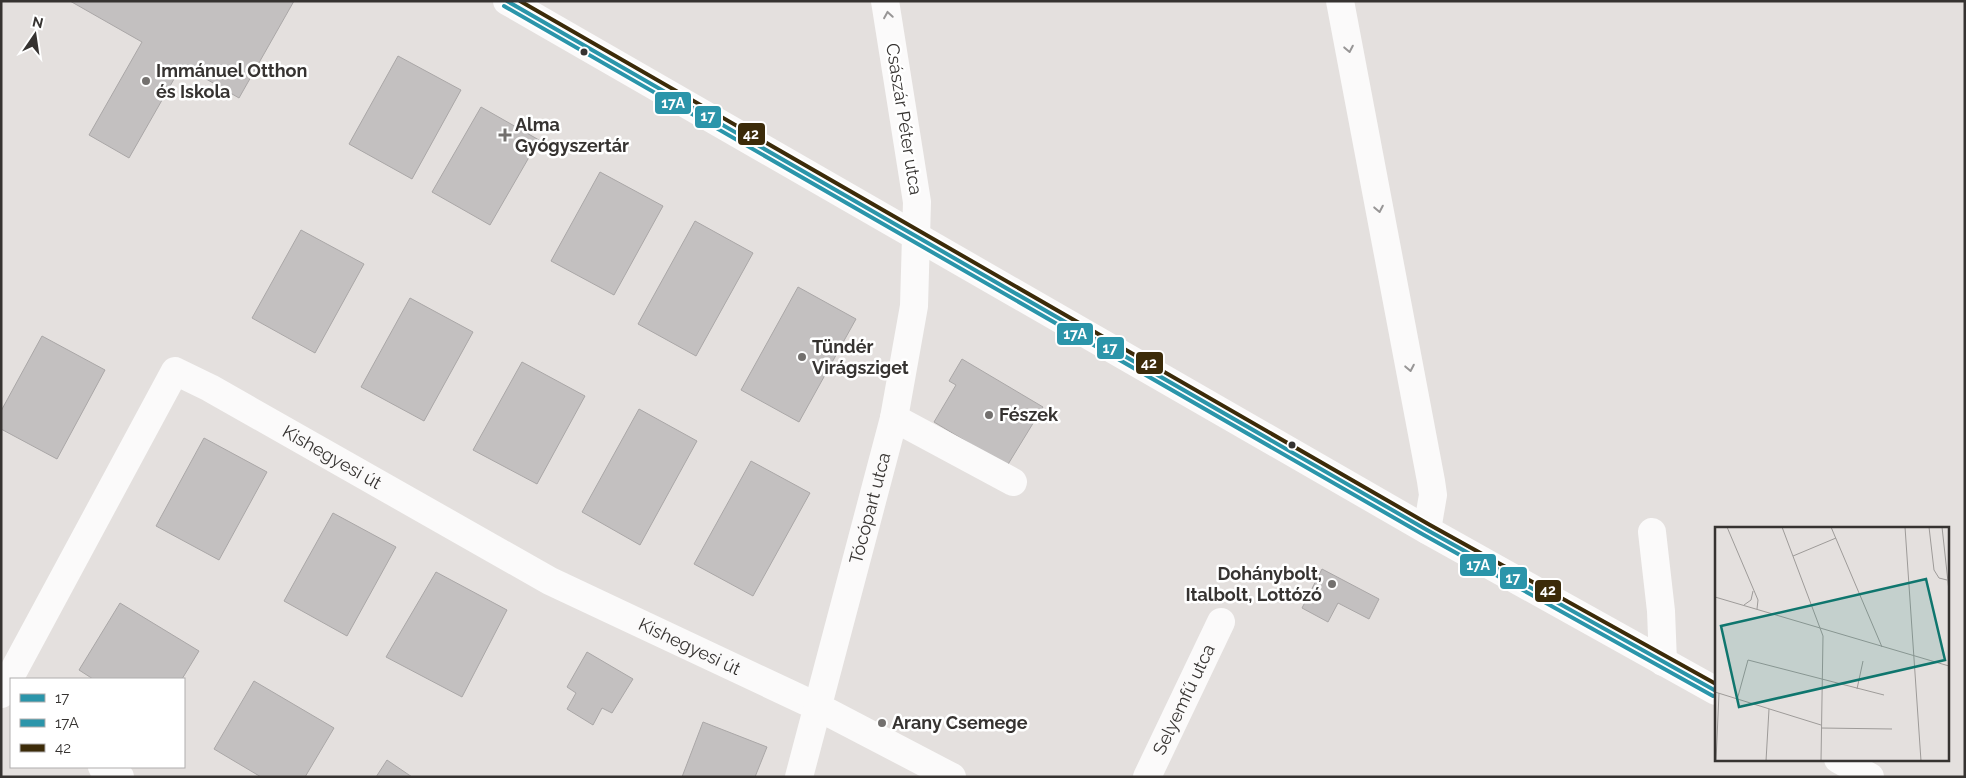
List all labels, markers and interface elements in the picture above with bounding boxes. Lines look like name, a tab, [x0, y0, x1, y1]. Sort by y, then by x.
north arrow	[10, 10, 60, 60]
one-way arrow	[883, 11, 893, 19]
text: N	[31, 13, 45, 31]
street label: Császár Péter utca	[882, 42, 927, 196]
one-way arrow	[1344, 45, 1354, 54]
unlabelled marker	[579, 47, 589, 57]
place label: Immánuel Otthon és Iskola	[156, 60, 307, 102]
marker: Immánuel Otthon és Iskola	[140, 75, 152, 87]
line badge: 17A	[654, 91, 692, 115]
text: 17A	[661, 95, 685, 111]
line badge: 17	[694, 105, 722, 129]
text: 17	[701, 108, 716, 124]
place label: Alma Gyógyszertár	[515, 114, 629, 156]
line badge: 42	[737, 122, 766, 146]
text: 42	[743, 126, 759, 142]
marker: Alma Gyógyszertár	[499, 129, 511, 141]
one-way arrow	[1374, 204, 1384, 213]
line badge: 17A	[1056, 322, 1094, 346]
text: 17A	[1063, 326, 1087, 342]
place label: Tündér Virágsziget	[812, 336, 909, 378]
line badge: 17	[1096, 336, 1125, 360]
text: 17	[1103, 340, 1118, 356]
marker: Tündér Virágsziget	[796, 351, 808, 363]
line badge: 42	[1135, 351, 1164, 375]
text: 42	[1141, 355, 1157, 371]
one-way arrow	[1404, 364, 1414, 373]
place label: Fészek	[999, 404, 1059, 425]
marker: Fészek	[983, 409, 995, 421]
street label: Kishegyesi út	[279, 420, 385, 493]
unlabelled marker	[1287, 440, 1297, 450]
street label: Tócópart utca	[845, 450, 894, 566]
inset map	[1715, 527, 1948, 760]
line badge: 17A	[1459, 553, 1497, 577]
text: 17A	[1466, 557, 1490, 573]
place label: Dohánybolt, Italbolt, Lottózó	[1185, 563, 1322, 605]
line badge: 17	[1499, 566, 1528, 590]
text: 17	[1506, 570, 1521, 586]
marker: Dohánybolt, Italbolt, Lottózó	[1326, 578, 1338, 590]
line badge: 42	[1534, 579, 1562, 603]
text: 42	[1540, 582, 1556, 598]
street label: Kishegyesi út	[635, 613, 744, 679]
street label: Selyemfű utca	[1148, 640, 1219, 758]
legend	[10, 678, 185, 768]
text: 17	[55, 689, 69, 707]
place label: Arany Csemege	[892, 712, 1028, 733]
text: 17A	[55, 714, 79, 732]
marker: Arany Csemege	[876, 717, 888, 729]
text: 42	[55, 739, 71, 757]

